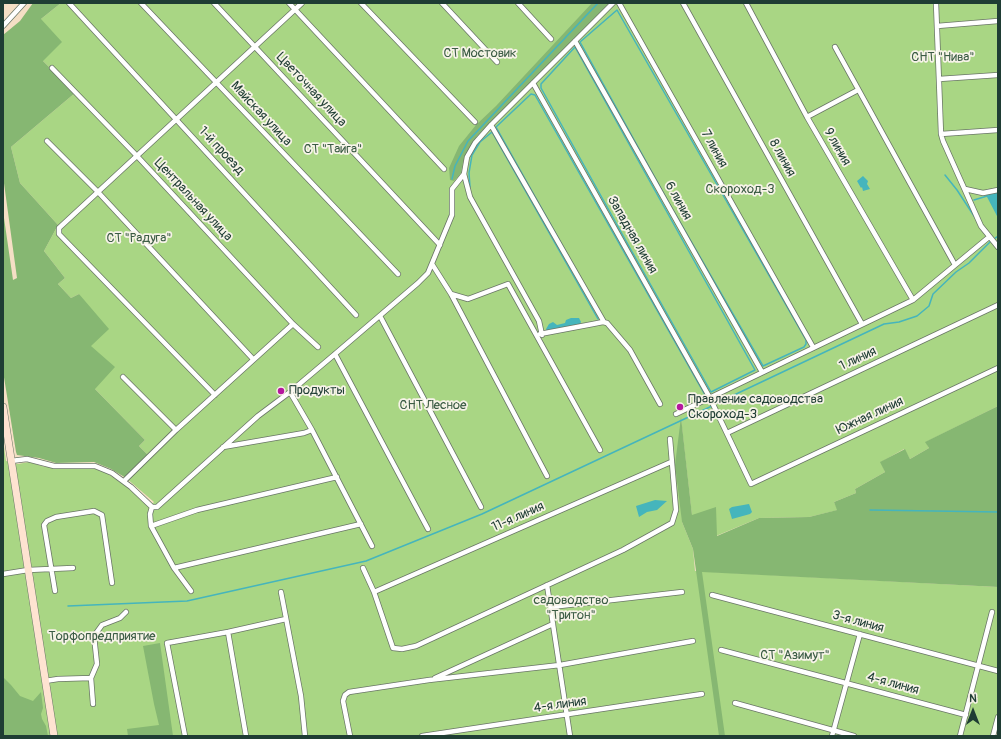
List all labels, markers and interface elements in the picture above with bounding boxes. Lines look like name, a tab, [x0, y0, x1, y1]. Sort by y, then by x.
park label: СТ Мостовик	[443, 46, 517, 62]
street label: Цветочная улица	[273, 50, 349, 130]
park label: СНТ "Нива"	[911, 50, 975, 66]
street label: Майская улица	[227, 79, 295, 149]
street label: 1-й проезд	[195, 124, 247, 178]
street label: 9 линия	[820, 126, 854, 168]
street label: 7 линия	[697, 127, 731, 171]
street label: 8 линия	[765, 137, 799, 179]
park label: СТ "Тайга"	[304, 142, 362, 158]
street label: Центральная улица	[151, 155, 235, 245]
street label: 6 линия	[661, 179, 695, 223]
park label: Скороход-3	[706, 182, 774, 198]
street label: Западная линия	[604, 194, 660, 276]
park label: СТ "Радуга"	[107, 231, 171, 247]
street label: 1 линия	[837, 344, 879, 374]
place label: Продукты	[289, 383, 345, 399]
marker: Продукты	[276, 386, 286, 396]
place label: Правление садоводства Скороход-3	[688, 392, 823, 423]
street label: Южная линия	[834, 394, 906, 438]
park label: СНТ Лесное	[400, 398, 466, 414]
marker: Правление садоводства Скороход-3	[675, 402, 685, 412]
street label: 11-я линия	[489, 499, 547, 535]
park label: садоводство "Тритон"	[534, 593, 608, 624]
street label: 3-я линия	[831, 608, 885, 636]
park label: Торфопредприятие	[49, 629, 155, 645]
park label: СТ "Азимут"	[760, 648, 830, 664]
street label: 4-я линия	[865, 670, 921, 698]
north arrow	[953, 691, 993, 731]
text: N	[969, 692, 977, 705]
street label: 4-я линия	[533, 694, 587, 716]

